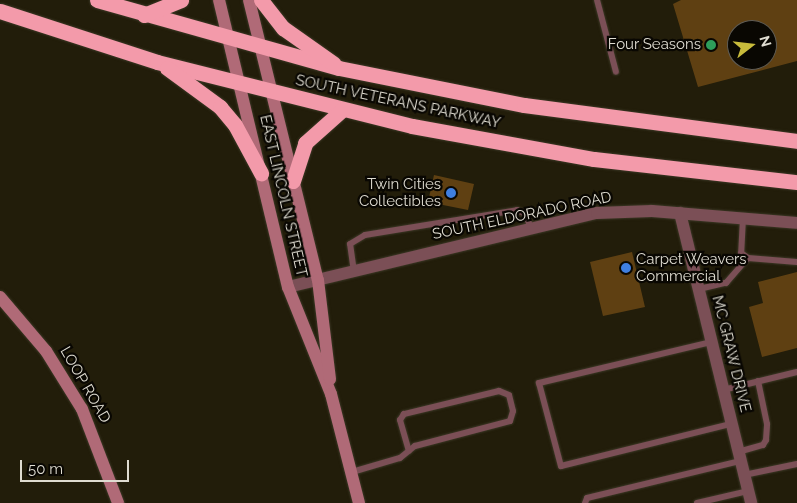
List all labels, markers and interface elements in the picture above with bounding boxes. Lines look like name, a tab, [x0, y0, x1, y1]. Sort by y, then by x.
north arrow	[727, 20, 777, 70]
text: N	[756, 34, 775, 48]
place label: Four Seasons	[607, 36, 701, 54]
marker: Four Seasons	[705, 39, 717, 51]
street label: SOUTH VETERANS PARKWAY	[294, 71, 502, 133]
street label: EAST LINCOLN STREET	[256, 113, 310, 279]
place label: Twin Cities Collectibles	[359, 175, 441, 210]
marker: Twin Cities Collectibles	[445, 187, 457, 199]
street label: SOUTH ELDORADO ROAD	[431, 188, 613, 244]
place label: Carpet Weavers Commercial	[636, 250, 747, 285]
marker: Carpet Weavers Commercial	[620, 262, 632, 274]
street label: MC GRAW DRIVE	[708, 294, 754, 414]
street label: LOOP ROAD	[56, 343, 114, 427]
scale bar	[22, 450, 131, 482]
text: 50 m	[28, 460, 63, 478]

